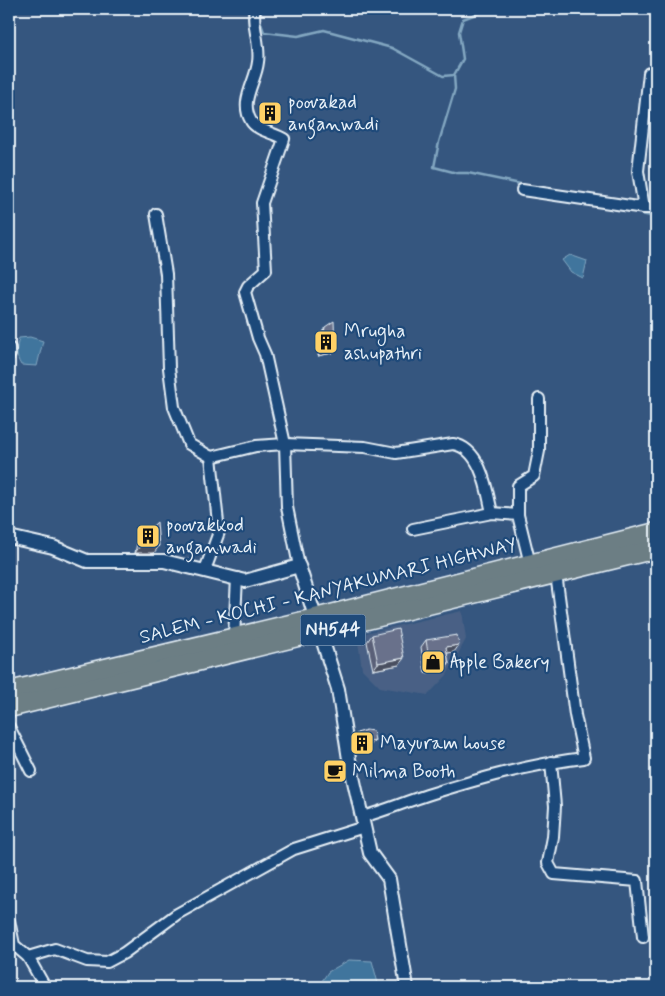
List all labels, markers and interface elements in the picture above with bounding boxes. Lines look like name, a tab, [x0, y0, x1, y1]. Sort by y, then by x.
place label: poovakad anganwadi	[288, 90, 379, 140]
building icon: poovakad anganwadi	[257, 100, 283, 126]
place label: Mrugha ashupathri	[344, 319, 422, 366]
building icon: Mrugha ashupathri	[313, 329, 339, 355]
place label: poovakkod anganwadi	[166, 513, 257, 563]
building icon: poovakkod anganwadi	[135, 523, 161, 549]
street label: SALEM - KOCHI - KANYAKUMARI HIGHWAY	[137, 532, 520, 650]
road number: NH544	[300, 614, 366, 646]
shop icon: Apple Bakery	[420, 649, 446, 675]
place label: Apple Bakery	[450, 650, 550, 677]
building icon: Mayuram house	[349, 730, 375, 756]
place label: Mayuram house	[380, 731, 506, 756]
cafe icon: Milma Booth	[322, 758, 348, 784]
place label: Milma Booth	[352, 759, 456, 784]

